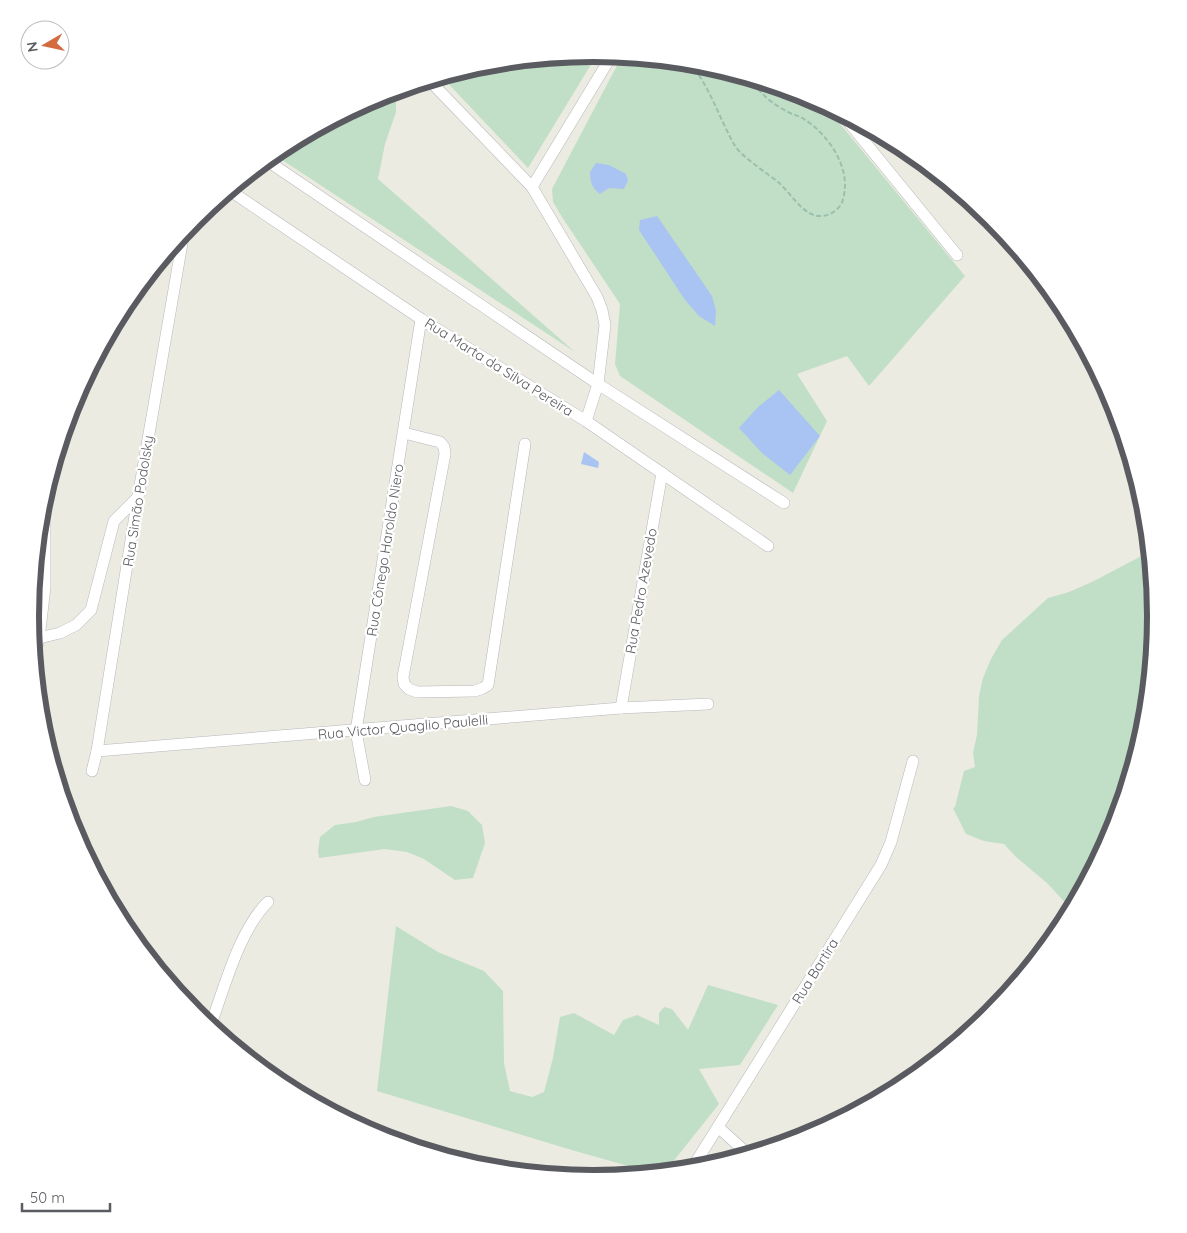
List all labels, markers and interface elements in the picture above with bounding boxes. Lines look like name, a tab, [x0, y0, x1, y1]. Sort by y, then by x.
north arrow	[20, 20, 70, 70]
text: N	[22, 41, 42, 54]
street label: Rua Marta da Silva Pereira	[421, 314, 577, 420]
street label: Rua Simão Podolsky	[119, 434, 157, 568]
street label: Rua Cônego Haroldo Niero	[362, 462, 408, 638]
street label: Rua Pedro Azevedo	[621, 527, 661, 655]
street label: Rua Victor Quaglio Paulelli	[317, 711, 489, 743]
street label: Rua Bartira	[788, 935, 842, 1007]
scale bar	[22, 1180, 110, 1212]
text: 50 m	[30, 1188, 65, 1207]

